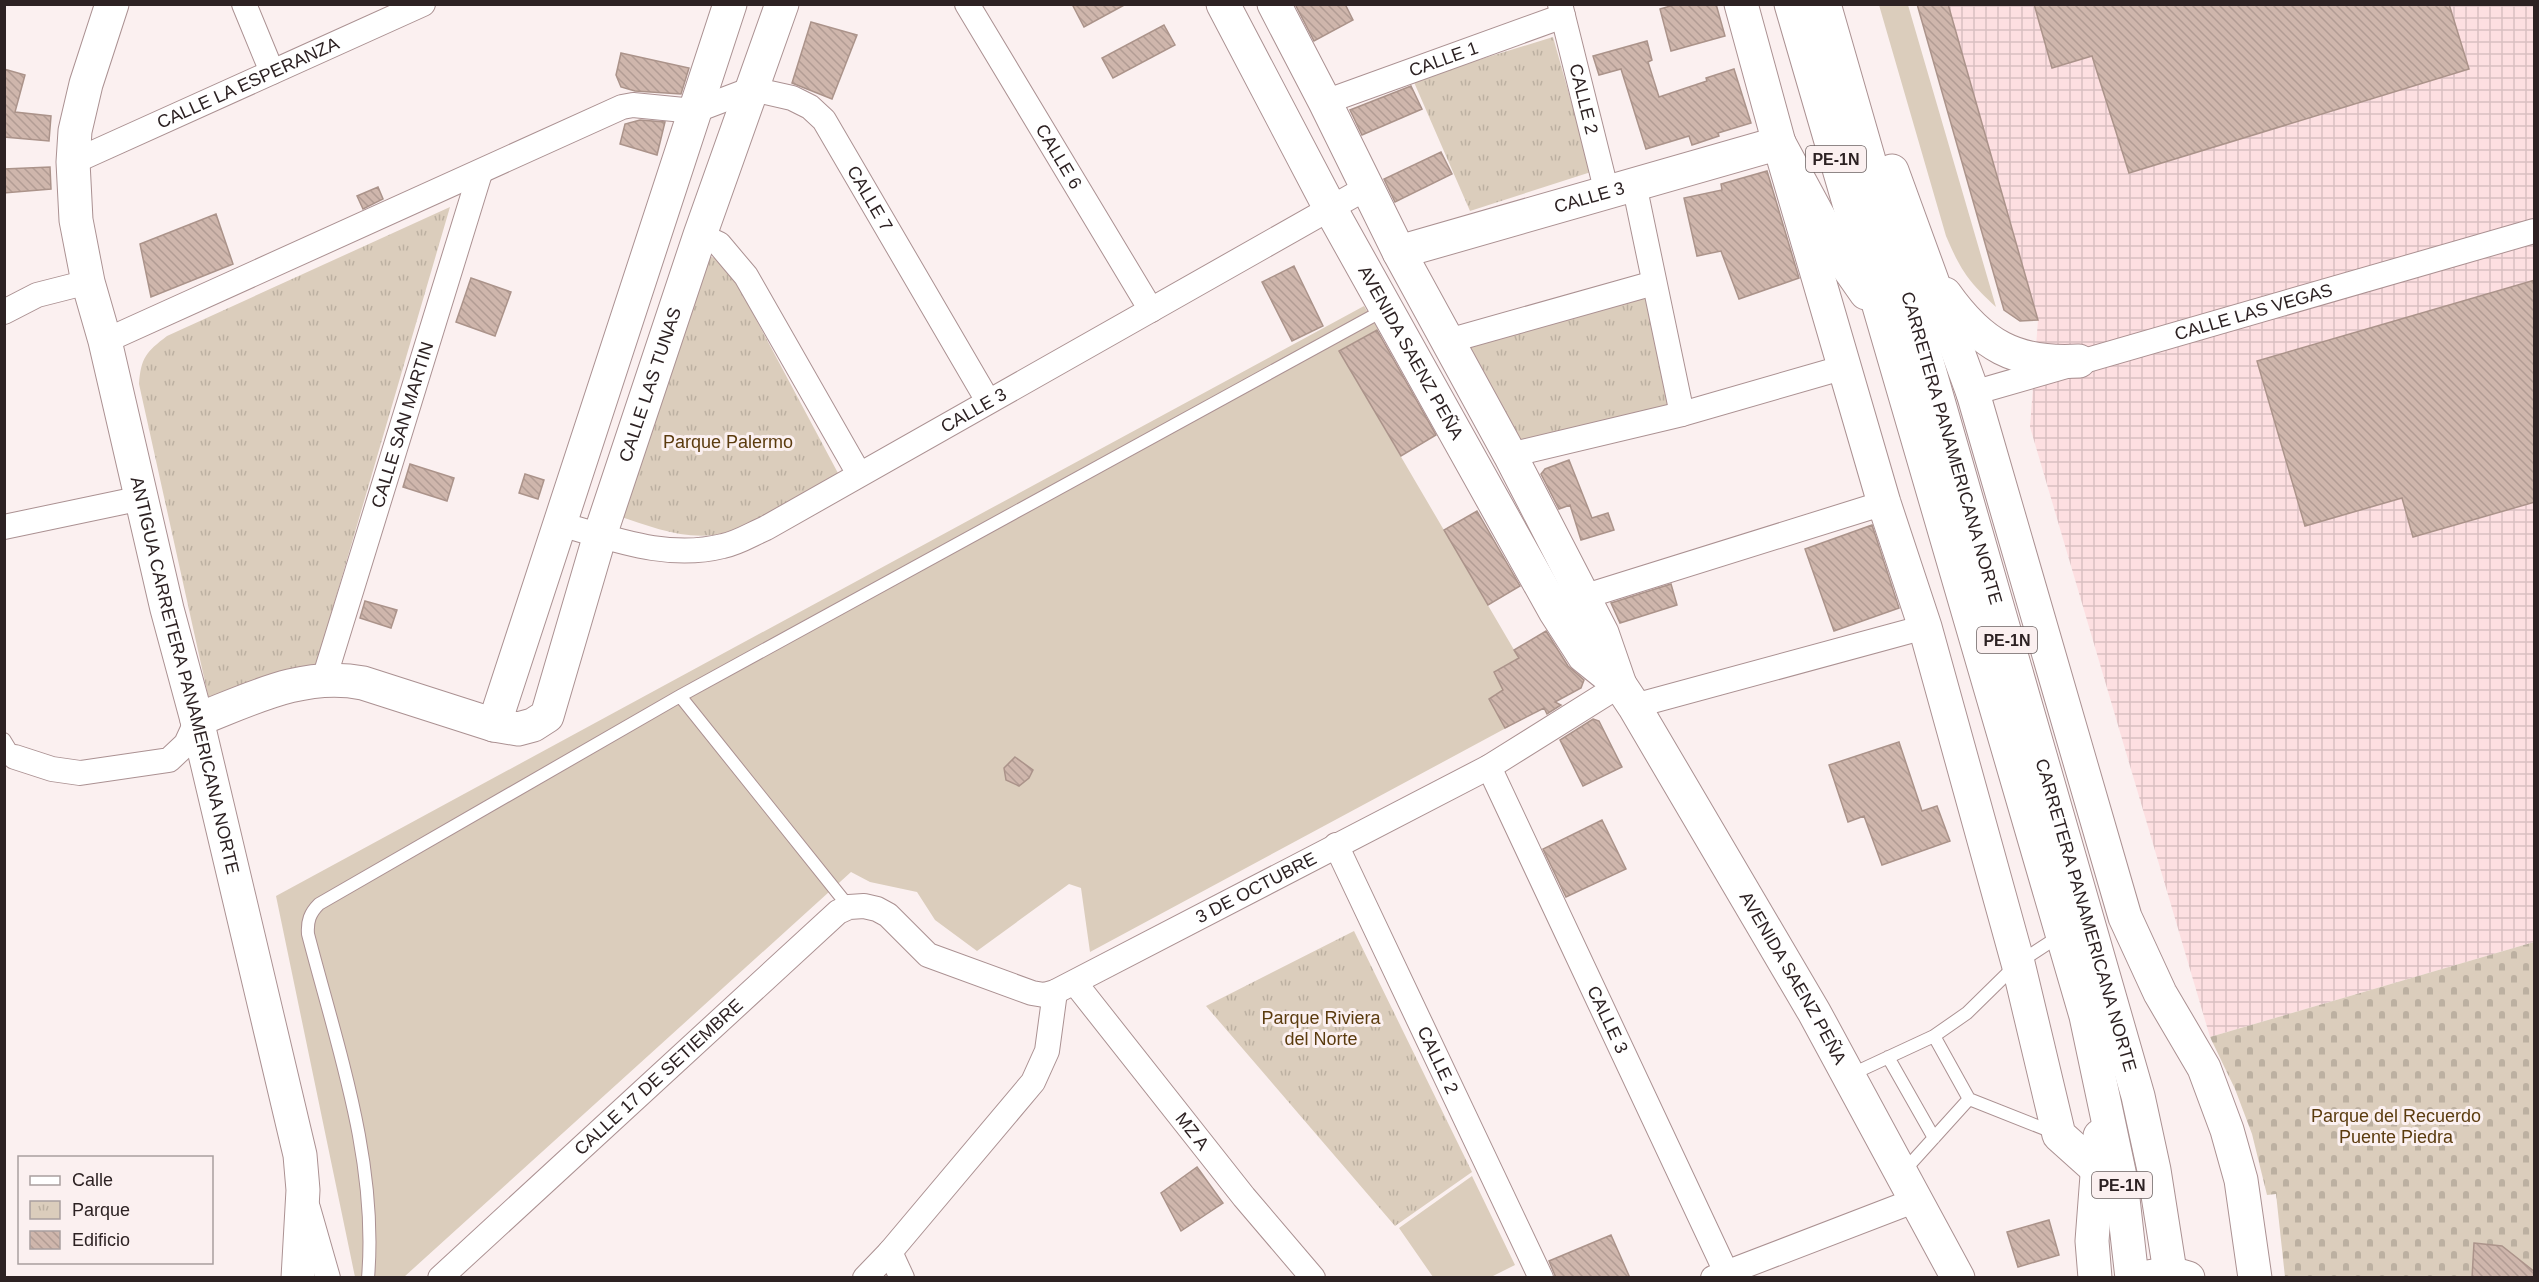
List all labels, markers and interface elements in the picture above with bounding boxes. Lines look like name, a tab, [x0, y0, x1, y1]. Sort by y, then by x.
street label: CALLE LA ESPERANZA	[154, 33, 342, 133]
street label: CALLE 1	[1406, 38, 1481, 81]
street label: CALLE 2	[1565, 62, 1602, 136]
street label: CALLE 6	[1032, 121, 1086, 193]
road number: PE-1N	[1806, 146, 1866, 172]
street label: CALLE 7	[843, 162, 897, 235]
street label: CALLE 3	[1552, 178, 1627, 217]
street label: AVENIDA SAENZ PEÑA	[1354, 262, 1467, 443]
street label: CALLE LAS VEGAS	[2172, 280, 2335, 344]
street label: CARRETERA PANAMERICANA NORTE	[1897, 289, 2006, 607]
street label: CALLE LAS TUNAS	[615, 305, 685, 465]
street label: CALLE SAN MARTIN	[367, 339, 437, 510]
street label: CALLE 3	[937, 384, 1010, 437]
park label: Parque Palermo	[663, 432, 793, 452]
street label: ANTIGUA CARRETERA PANAMERICANA NORTE	[127, 475, 243, 876]
road number: PE-1N	[1977, 627, 2037, 653]
street label: CARRETERA PANAMERICANA NORTE	[2032, 756, 2140, 1074]
street label: 3 DE OCTUBRE	[1192, 848, 1320, 927]
street label: AVENIDA SAENZ PEÑA	[1735, 888, 1850, 1068]
street label: CALLE 3	[1583, 983, 1632, 1056]
street label: CALLE 17 DE SETIEMBRE	[570, 995, 747, 1159]
park label: Parque Riviera del Norte	[1261, 1008, 1382, 1049]
street label: CALLE 2	[1413, 1023, 1462, 1097]
park label: Parque del Recuerdo Puente Piedra	[2311, 1106, 2481, 1147]
street label: MZ A	[1171, 1109, 1213, 1154]
legend	[18, 1156, 213, 1264]
text: Calle	[72, 1170, 113, 1190]
road number: PE-1N	[2092, 1172, 2152, 1198]
text: Parque	[72, 1200, 130, 1220]
text: Edificio	[72, 1230, 130, 1250]

